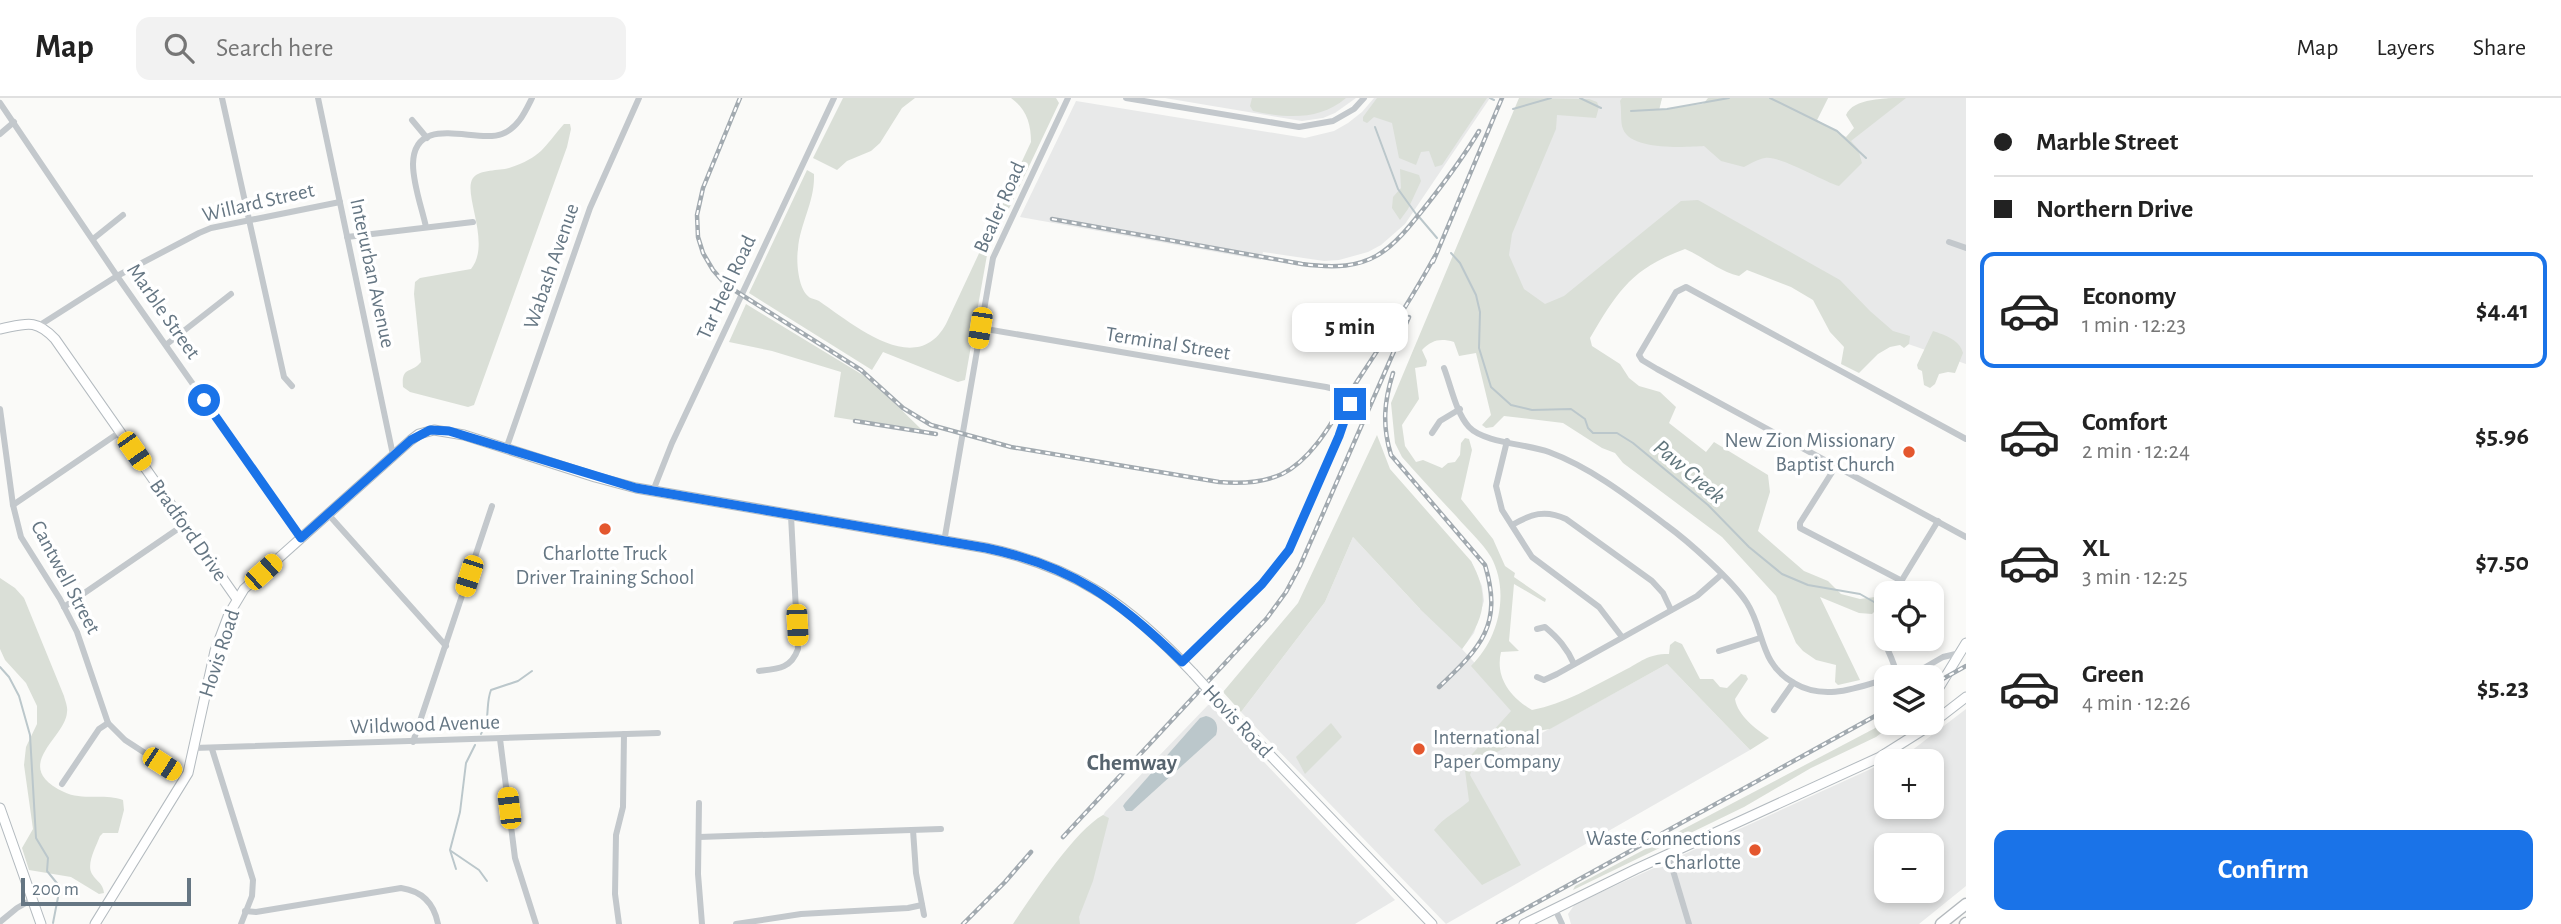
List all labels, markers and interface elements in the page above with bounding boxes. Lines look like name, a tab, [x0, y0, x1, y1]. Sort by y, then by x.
search box	[136, 17, 626, 80]
icon: search	[160, 29, 198, 67]
text: Map	[35, 31, 94, 64]
text: Search here	[216, 35, 334, 61]
text: Map	[2296, 36, 2338, 60]
text: Layers	[2376, 36, 2435, 60]
text: Share	[2473, 36, 2526, 60]
text: Marble Street	[2036, 129, 2178, 155]
street label: Bealer Road	[970, 158, 1029, 256]
street label: Willard Street	[200, 179, 316, 226]
street label: Interurban Avenue	[346, 196, 399, 350]
text: Northern Drive	[2036, 196, 2193, 222]
street label: Wabash Avenue	[520, 201, 583, 332]
street label: Tar Heel Road	[693, 232, 760, 343]
street label: Marble Street	[123, 260, 204, 363]
icon: car	[1998, 279, 2061, 342]
text: Economy	[2082, 283, 2176, 309]
text: $4.41	[2476, 297, 2529, 323]
callout: 5 min	[1292, 302, 1408, 352]
car	[967, 306, 994, 350]
text: 1 min · 12:23	[2082, 314, 2186, 337]
text: 5 min	[1325, 316, 1375, 339]
street label: Terminal Street	[1104, 323, 1232, 364]
route start	[188, 384, 220, 416]
route end	[1334, 388, 1366, 420]
icon: car	[1998, 405, 2061, 468]
text: Comfort	[2082, 409, 2167, 435]
text: $5.96	[2475, 423, 2529, 449]
car	[114, 428, 155, 474]
place label: New Zion Missionary Baptist Church	[1725, 430, 1895, 475]
water label: Paw Creek	[1649, 436, 1730, 509]
text: 2 min · 12:24	[2082, 440, 2190, 463]
marker: New Zion Missionary Baptist Church	[1901, 444, 1917, 460]
street label: Bradford Drive	[146, 475, 231, 585]
street label: Cantwell Street	[27, 517, 104, 638]
marker: Charlotte Truck Driver Training School	[597, 521, 613, 537]
icon: car	[1998, 531, 2061, 594]
text: XL	[2082, 535, 2109, 561]
place label: Charlotte Truck Driver Training School	[516, 543, 694, 588]
text: $7.50	[2475, 549, 2529, 575]
car	[241, 550, 286, 594]
car	[453, 553, 486, 599]
text: 3 min · 12:25	[2082, 566, 2188, 589]
map controls	[1874, 581, 1944, 903]
button: locate	[1874, 581, 1944, 651]
car	[786, 603, 809, 647]
street label: Hovis Road	[195, 607, 244, 700]
icon: car	[1998, 657, 2061, 720]
text: Green	[2082, 661, 2144, 687]
button: layers	[1874, 665, 1944, 735]
text: $5.23	[2477, 675, 2529, 701]
street label: Hovis Road	[1199, 681, 1276, 762]
text: 4 min · 12:26	[2082, 692, 2190, 715]
street label: Wildwood Avenue	[350, 711, 500, 738]
place label: International Paper Company	[1433, 727, 1561, 772]
marker: International Paper Company	[1411, 741, 1427, 757]
car	[139, 744, 186, 784]
button: +	[1874, 749, 1944, 819]
district label: Chemway	[1087, 752, 1178, 775]
car	[497, 786, 522, 830]
place label: Waste Connections - Charlotte	[1586, 828, 1741, 873]
button: Confirm	[1994, 830, 2533, 910]
button: −	[1874, 833, 1944, 903]
marker: Waste Connections - Charlotte	[1747, 842, 1763, 858]
scale bar	[21, 875, 191, 907]
text: 200 m	[32, 880, 79, 899]

